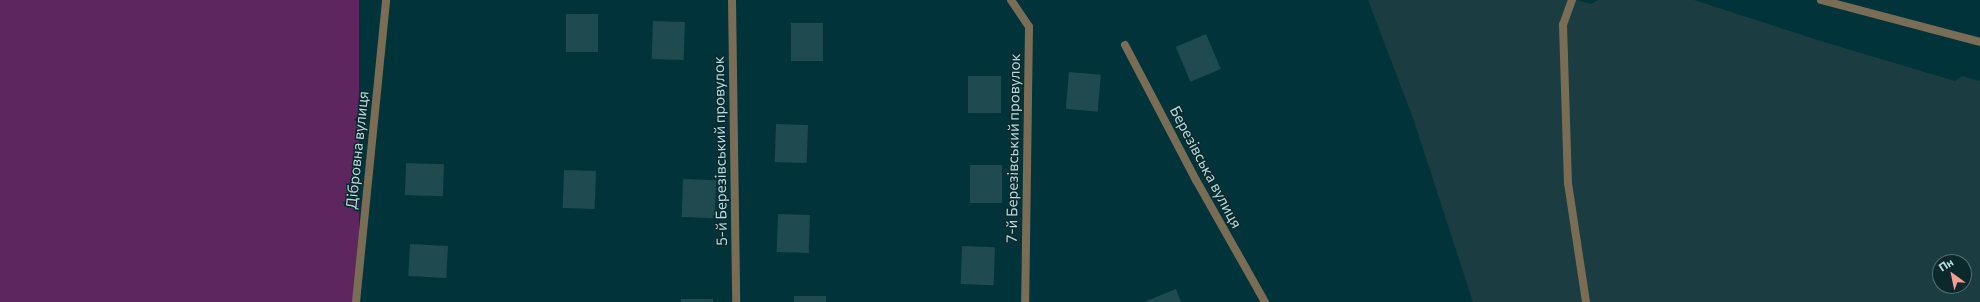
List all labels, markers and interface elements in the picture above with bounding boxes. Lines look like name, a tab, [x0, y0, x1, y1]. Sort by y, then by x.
street label: 7-й Березівський провулок	[1002, 53, 1024, 243]
street label: 5-й Березівський провулок	[709, 56, 731, 246]
street label: Дібровна вулиця	[342, 90, 372, 210]
street label: Березівська вулиця	[1166, 103, 1246, 231]
north arrow	[1932, 254, 1972, 294]
text: Пн	[1936, 255, 1955, 274]

